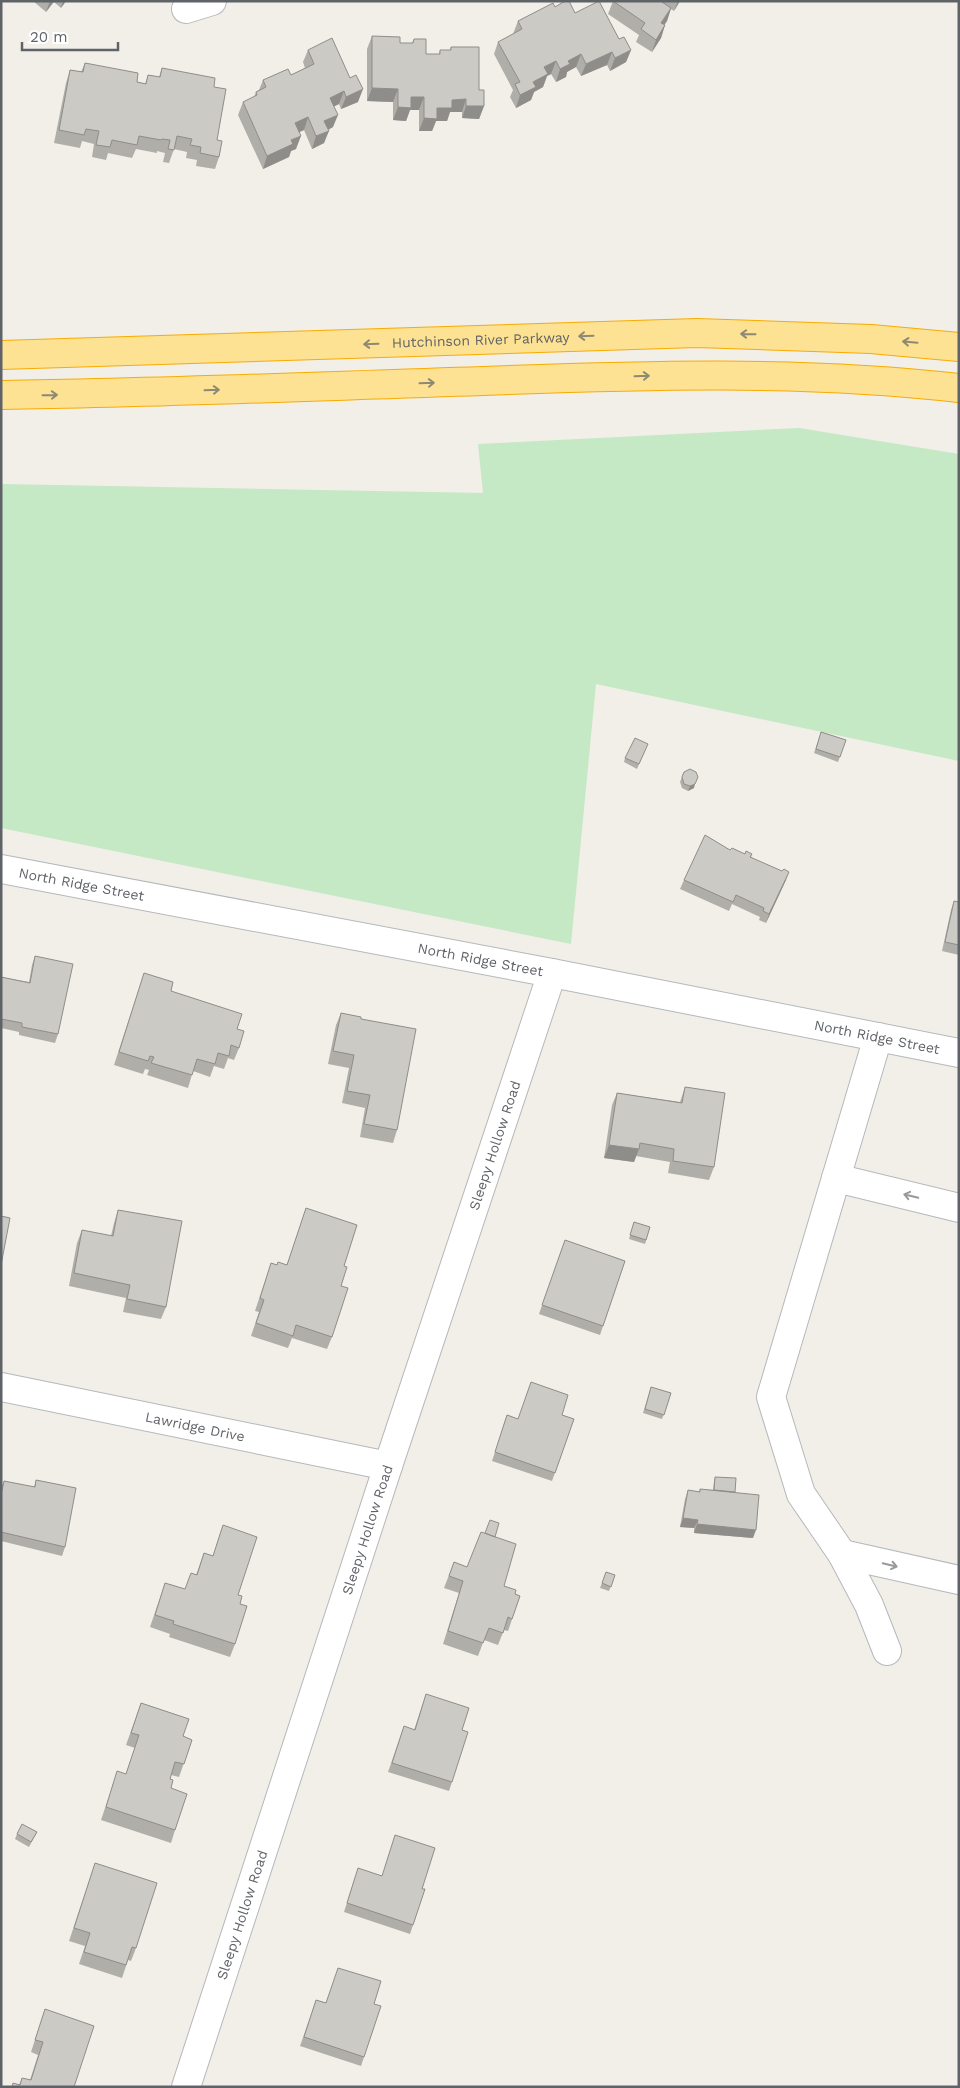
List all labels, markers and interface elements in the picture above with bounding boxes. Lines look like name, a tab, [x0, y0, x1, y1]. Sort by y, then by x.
scale bar	[22, 20, 119, 52]
text: 20 m	[30, 28, 68, 46]
street label: Hutchinson River Parkway	[392, 329, 571, 351]
one-way arrow	[740, 329, 756, 339]
one-way arrow	[578, 332, 594, 341]
one-way arrow	[903, 337, 919, 347]
one-way arrow	[363, 339, 379, 348]
one-way arrow	[634, 371, 650, 381]
one-way arrow	[419, 378, 435, 387]
one-way arrow	[204, 386, 220, 395]
one-way arrow	[42, 390, 58, 399]
street label: North Ridge Street	[17, 865, 146, 904]
street label: North Ridge Street	[416, 940, 545, 979]
street label: North Ridge Street	[813, 1017, 941, 1057]
street label: Sleepy Hollow Road	[466, 1079, 524, 1212]
one-way arrow	[904, 1191, 920, 1200]
street label: Lawridge Drive	[144, 1409, 246, 1445]
street label: Sleepy Hollow Road	[339, 1463, 396, 1597]
one-way arrow	[881, 1561, 897, 1570]
street label: Sleepy Hollow Road	[213, 1848, 271, 1982]

